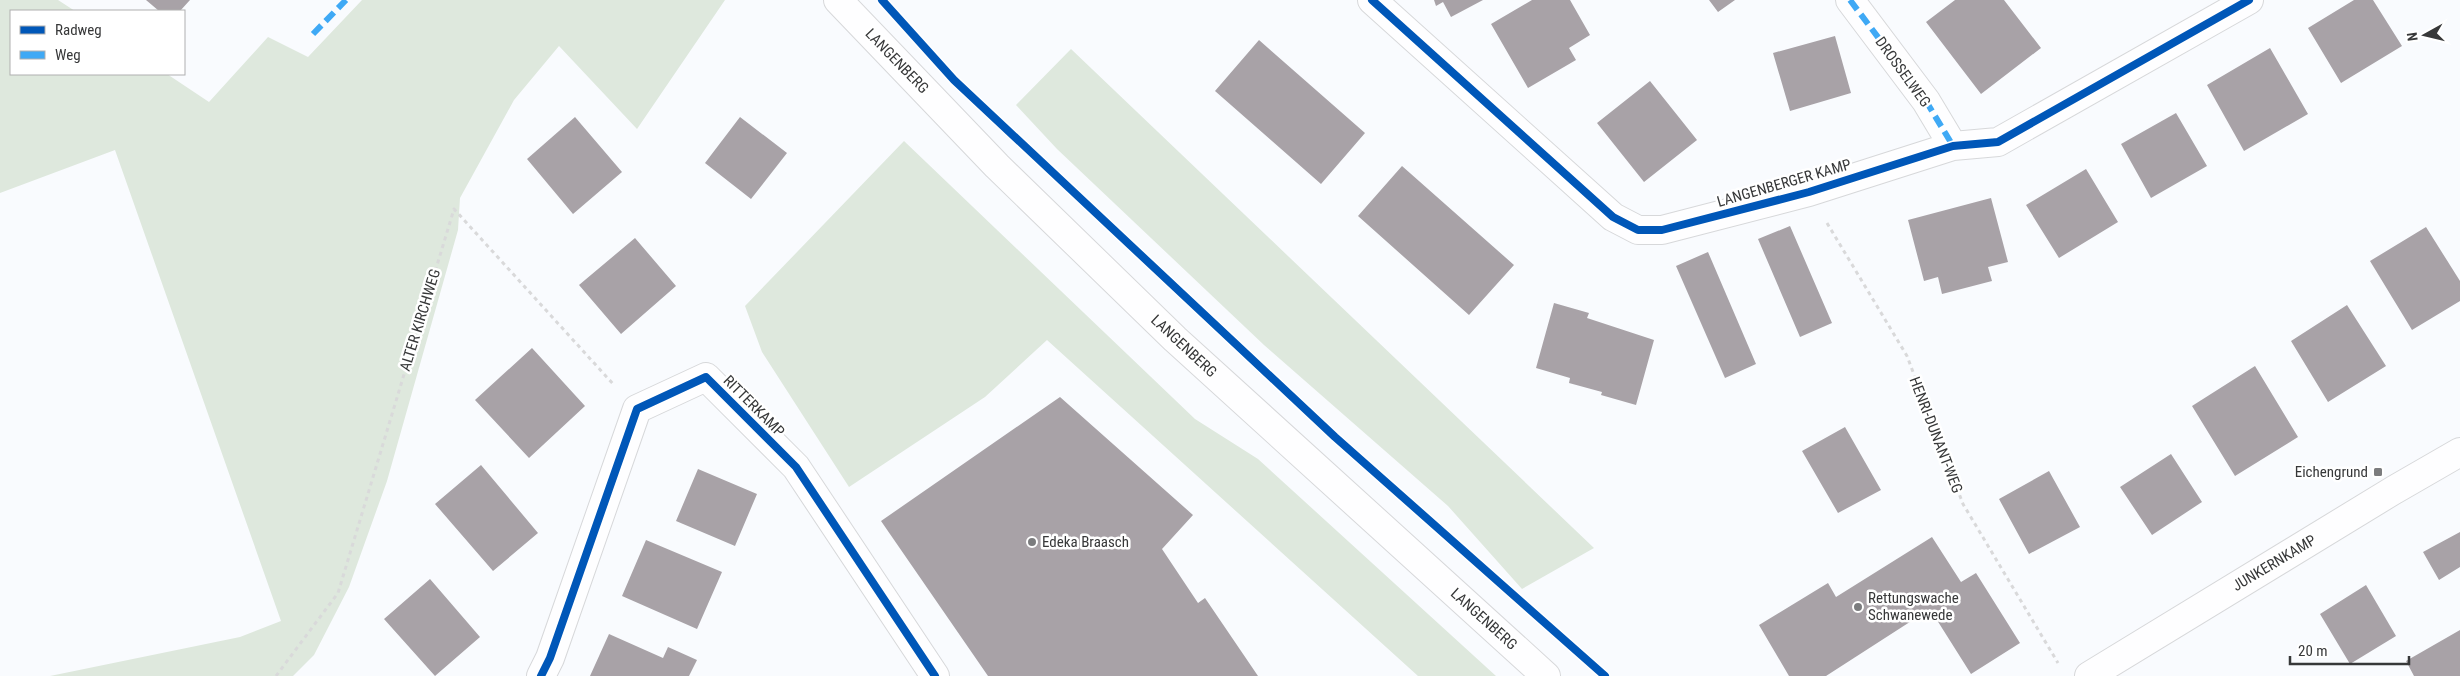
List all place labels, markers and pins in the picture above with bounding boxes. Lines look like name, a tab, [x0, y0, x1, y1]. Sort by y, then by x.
place label: Eichengrund	[2295, 463, 2368, 481]
marker: Eichengrund	[2372, 466, 2384, 478]
place label: Edeka Braasch	[1042, 533, 1129, 551]
marker: Edeka Braasch	[1026, 536, 1038, 548]
place label: Rettungswache Schwanewede	[1868, 589, 1959, 624]
marker: Rettungswache Schwanewede	[1852, 601, 1864, 613]

